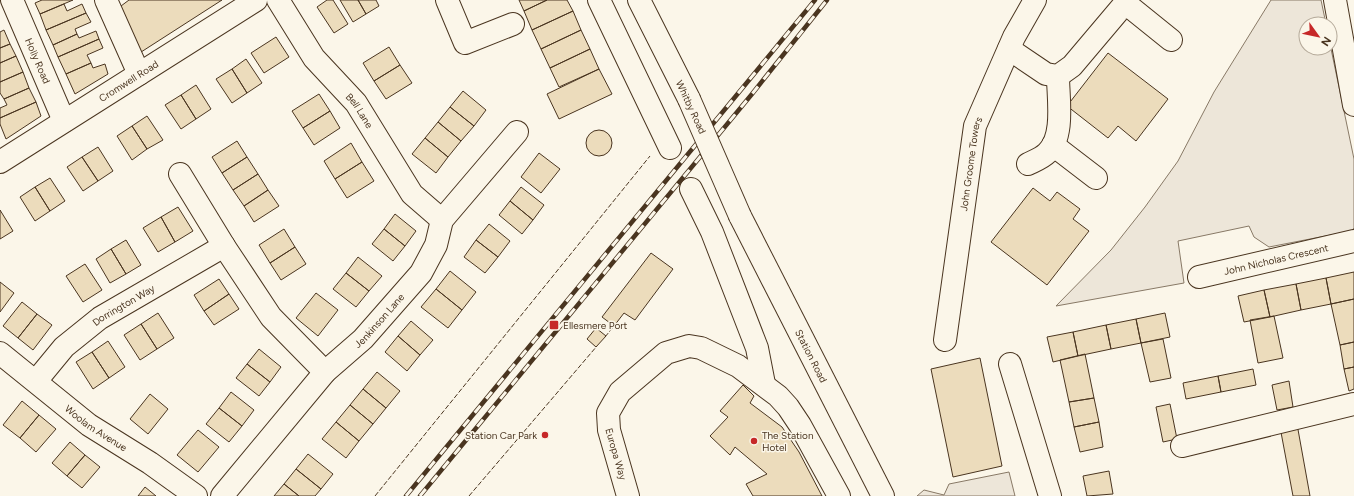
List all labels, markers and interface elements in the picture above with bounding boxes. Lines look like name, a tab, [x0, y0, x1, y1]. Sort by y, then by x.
north arrow	[1298, 16, 1338, 56]
text: N	[1318, 34, 1334, 48]
street label: Holly Road	[23, 36, 54, 86]
street label: Cromwell Road	[96, 57, 161, 104]
street label: Whitby Road	[673, 78, 709, 136]
street label: Bell Lane	[343, 90, 377, 131]
street label: John Groome Towers	[957, 114, 985, 212]
street label: John Nicholas Crescent	[1222, 241, 1330, 278]
street label: Dorrington Way	[89, 281, 157, 328]
street label: Jenkinson Lane	[351, 290, 407, 350]
marker: Ellesmere Port	[548, 319, 560, 331]
place label: Ellesmere Port	[563, 319, 628, 332]
street label: Station Road	[792, 327, 830, 385]
street label: Woolam Avenue	[62, 402, 130, 454]
street label: Europa Way	[602, 426, 630, 482]
place label: Station Car Park	[465, 429, 537, 442]
place label: The Station Hotel	[762, 429, 814, 454]
marker: Station Car Park	[540, 430, 550, 440]
marker: The Station Hotel	[749, 436, 759, 446]

